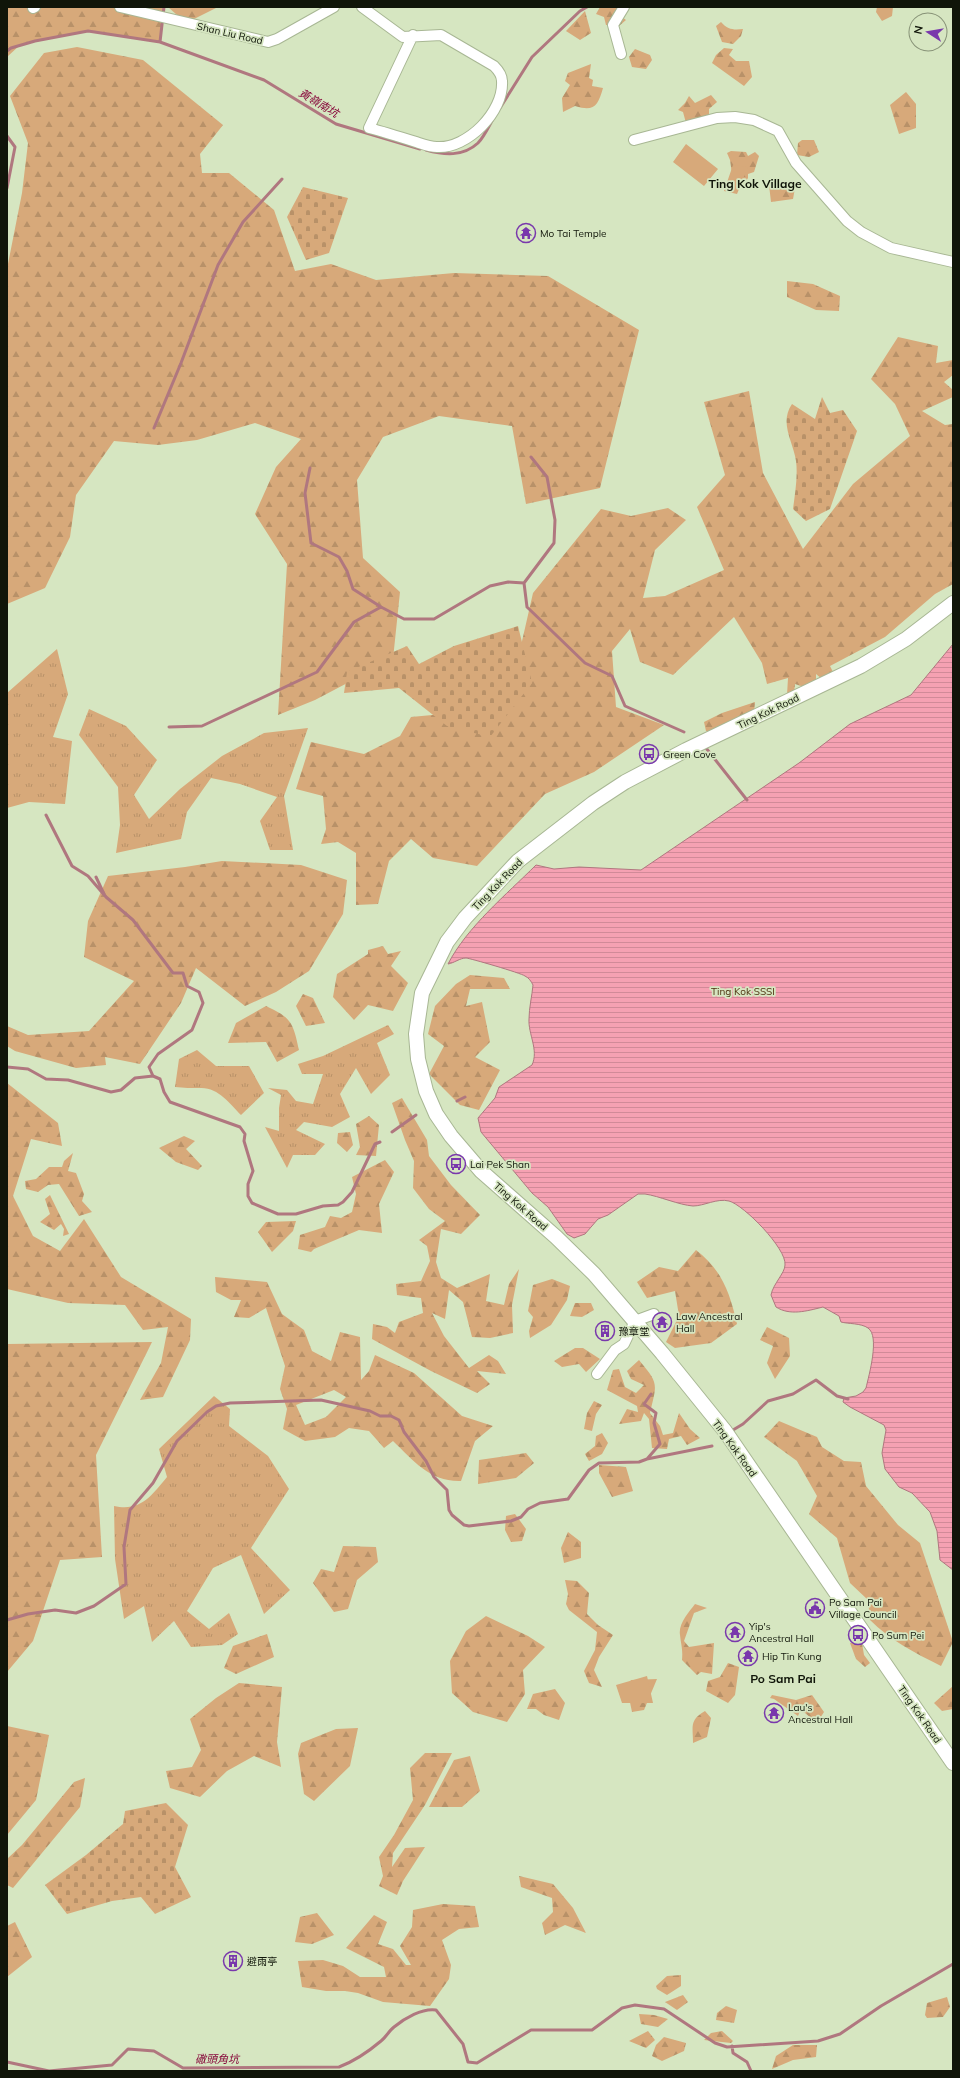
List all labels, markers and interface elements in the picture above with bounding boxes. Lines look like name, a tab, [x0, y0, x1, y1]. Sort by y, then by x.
north arrow	[908, 12, 948, 52]
street label: Shan Liu Road	[196, 20, 264, 47]
text: N	[911, 24, 926, 35]
water label: 黃嶺南坑	[297, 86, 343, 121]
district label: Ting Kok Village	[709, 176, 802, 191]
temple icon: Mo Tai Temple	[515, 222, 537, 244]
place label: Mo Tai Temple	[540, 227, 606, 240]
street label: Ting Kok Road	[735, 691, 801, 732]
bus stop icon: Green Cove	[638, 743, 660, 765]
place label: Green Cove	[663, 748, 716, 761]
street label: Ting Kok Road	[469, 856, 525, 913]
park label: Ting Kok SSSI	[711, 985, 775, 998]
bus stop icon: Lai Pek Shan	[445, 1153, 467, 1175]
place label: Lai Pek Shan	[470, 1158, 530, 1171]
street label: Ting Kok Road	[491, 1179, 550, 1233]
place label: Law Ancestral Hall	[676, 1310, 743, 1335]
temple icon: Law Ancestral Hall	[651, 1311, 673, 1333]
building icon: 豫章堂	[594, 1320, 616, 1342]
place label: 豫章堂	[619, 1325, 649, 1338]
street label: Ting Kok Road	[710, 1417, 760, 1479]
place label: Po Sam Pai Village Council	[829, 1596, 897, 1621]
public building icon: Po Sam Pai Village Council	[804, 1597, 826, 1619]
place label: Yip's Ancestral Hall	[748, 1620, 814, 1645]
temple icon: Yip's Ancestral Hall	[724, 1621, 746, 1643]
bus stop icon: Po Sum Pei	[847, 1624, 869, 1646]
place label: Po Sum Pei	[872, 1629, 924, 1642]
temple icon: Hip Tin Kung	[737, 1645, 759, 1667]
place label: Hip Tin Kung	[762, 1650, 821, 1663]
district label: Po Sam Pai	[750, 1671, 816, 1686]
street label: Ting Kok Road	[895, 1683, 944, 1746]
place label: Lau's Ancestral Hall	[788, 1701, 853, 1726]
temple icon: Lau's Ancestral Hall	[763, 1702, 785, 1724]
building icon: 避雨亭	[222, 1950, 244, 1972]
place label: 避雨亭	[247, 1955, 277, 1968]
water label: 䃟頭角坑	[195, 2052, 241, 2066]

